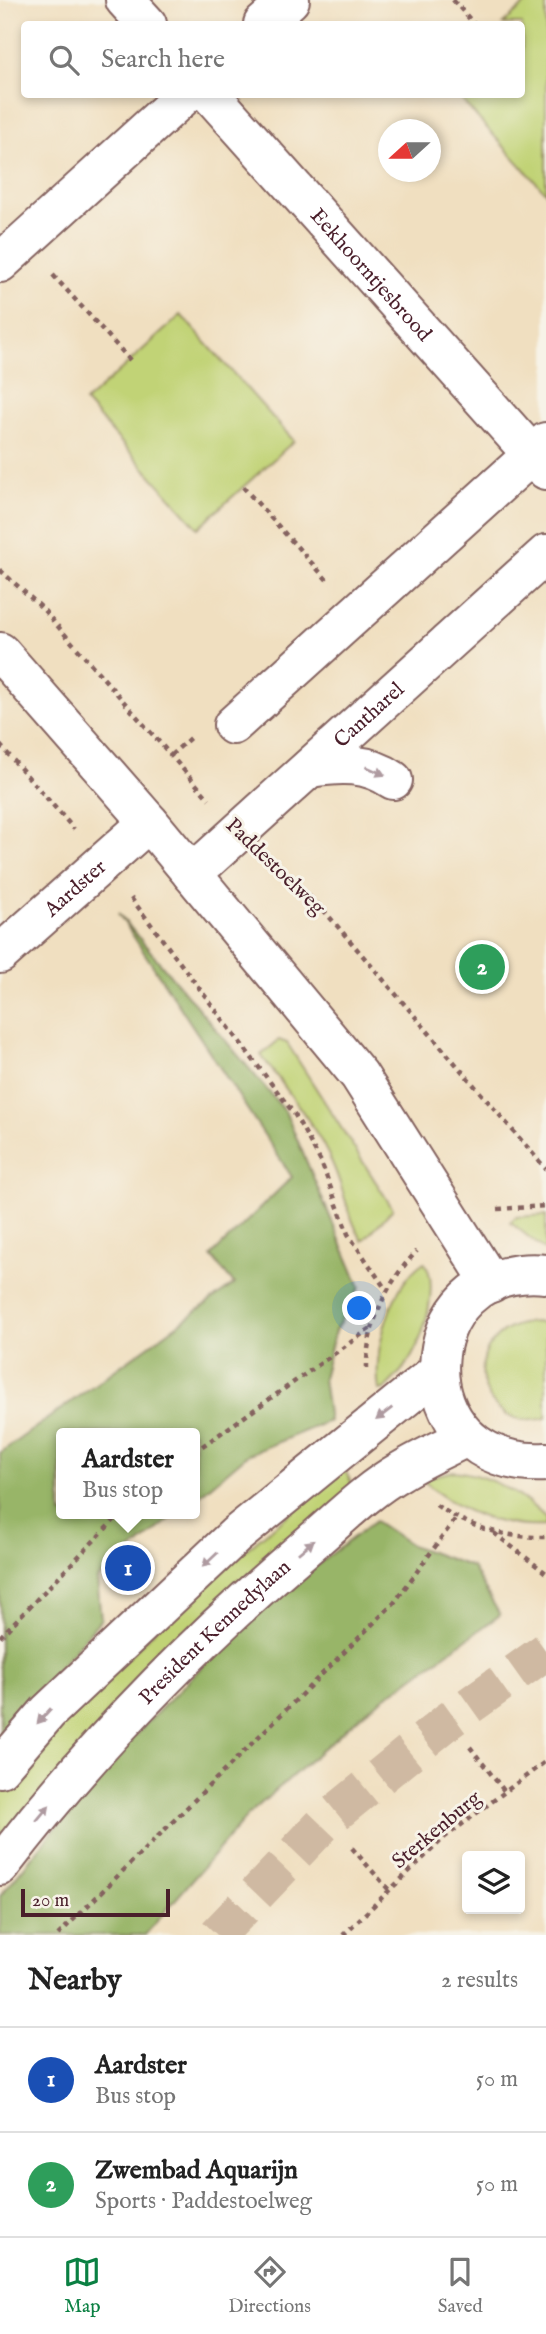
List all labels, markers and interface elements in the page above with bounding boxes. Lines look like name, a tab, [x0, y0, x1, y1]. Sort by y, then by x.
search box	[21, 21, 525, 98]
icon: search	[45, 41, 83, 79]
text: Search here	[101, 43, 225, 76]
north arrow	[378, 119, 441, 182]
street label: Eekhoorntjesbrood	[303, 203, 437, 348]
street label: Cantharel	[329, 677, 411, 754]
one-way arrow	[366, 766, 387, 777]
street label: Paddestoelweg	[219, 813, 331, 922]
street label: Aardster	[38, 854, 113, 924]
pin: 2	[459, 941, 505, 993]
your location	[342, 1291, 376, 1325]
one-way arrow	[375, 1406, 393, 1420]
popup	[56, 1428, 200, 1519]
text: Aardster	[82, 1443, 174, 1476]
text: Bus stop	[82, 1476, 163, 1505]
one-way arrow	[297, 1540, 315, 1555]
pin: 1	[105, 1542, 151, 1594]
one-way arrow	[201, 1552, 219, 1568]
street label: President Kennedylaan	[134, 1554, 297, 1711]
one-way arrow	[37, 1707, 53, 1724]
street label: Sterkenburg	[387, 1785, 488, 1875]
one-way arrow	[35, 1804, 50, 1822]
map controls	[462, 1851, 525, 1914]
button: layers	[462, 1851, 525, 1914]
scale bar	[21, 1886, 170, 1918]
text: 20 m	[32, 1889, 69, 1913]
text: Nearby	[28, 1962, 121, 2000]
text: 2 results	[441, 1966, 518, 1995]
text: Aardster	[95, 2049, 187, 2082]
text: 1	[47, 2065, 55, 2094]
text: 50 m	[476, 2065, 518, 2094]
text: Bus stop	[95, 2082, 176, 2111]
text: Zwembad Aquarijn	[95, 2154, 298, 2187]
text: 2	[46, 2170, 56, 2199]
text: 50 m	[476, 2170, 518, 2199]
text: Sports · Paddestoelweg	[95, 2187, 312, 2216]
tab: Map	[63, 2253, 101, 2319]
tab: Directions	[228, 2253, 311, 2319]
tab: Saved	[438, 2253, 483, 2319]

